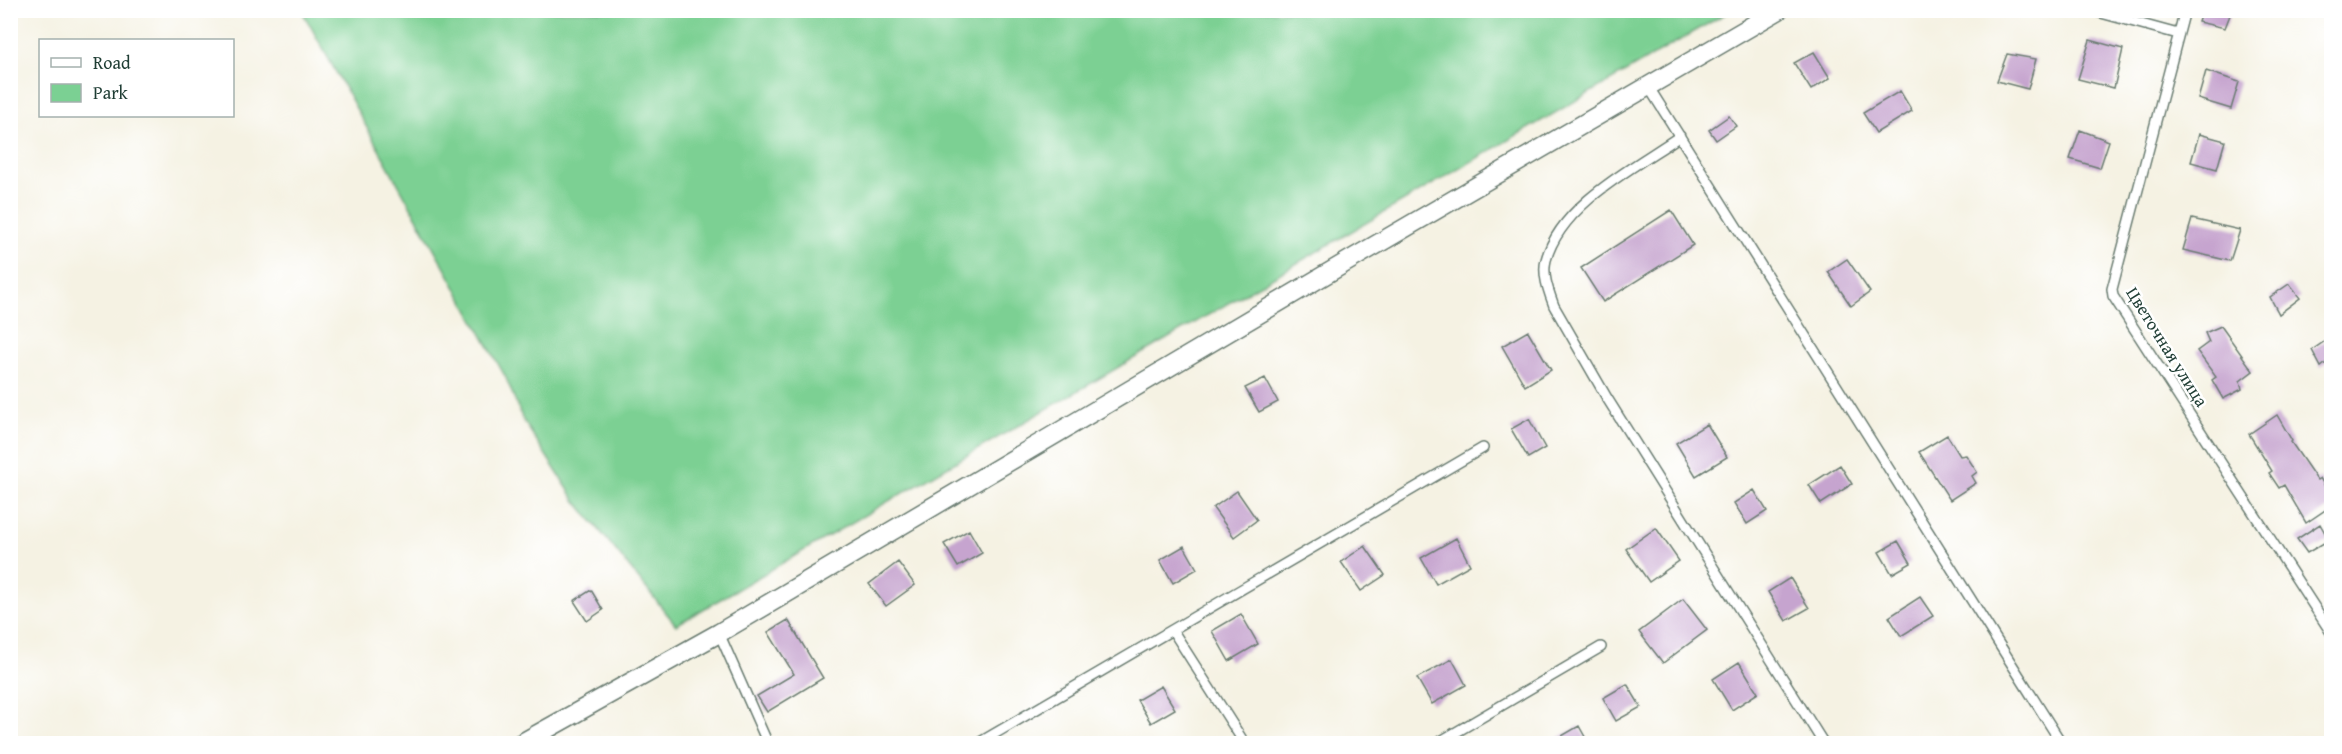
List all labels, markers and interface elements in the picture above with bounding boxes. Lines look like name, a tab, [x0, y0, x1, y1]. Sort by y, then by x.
legend	[39, 39, 234, 117]
text: Road	[93, 49, 131, 76]
text: Park	[93, 79, 129, 106]
street label: Цветочная улица	[2120, 281, 2215, 412]

